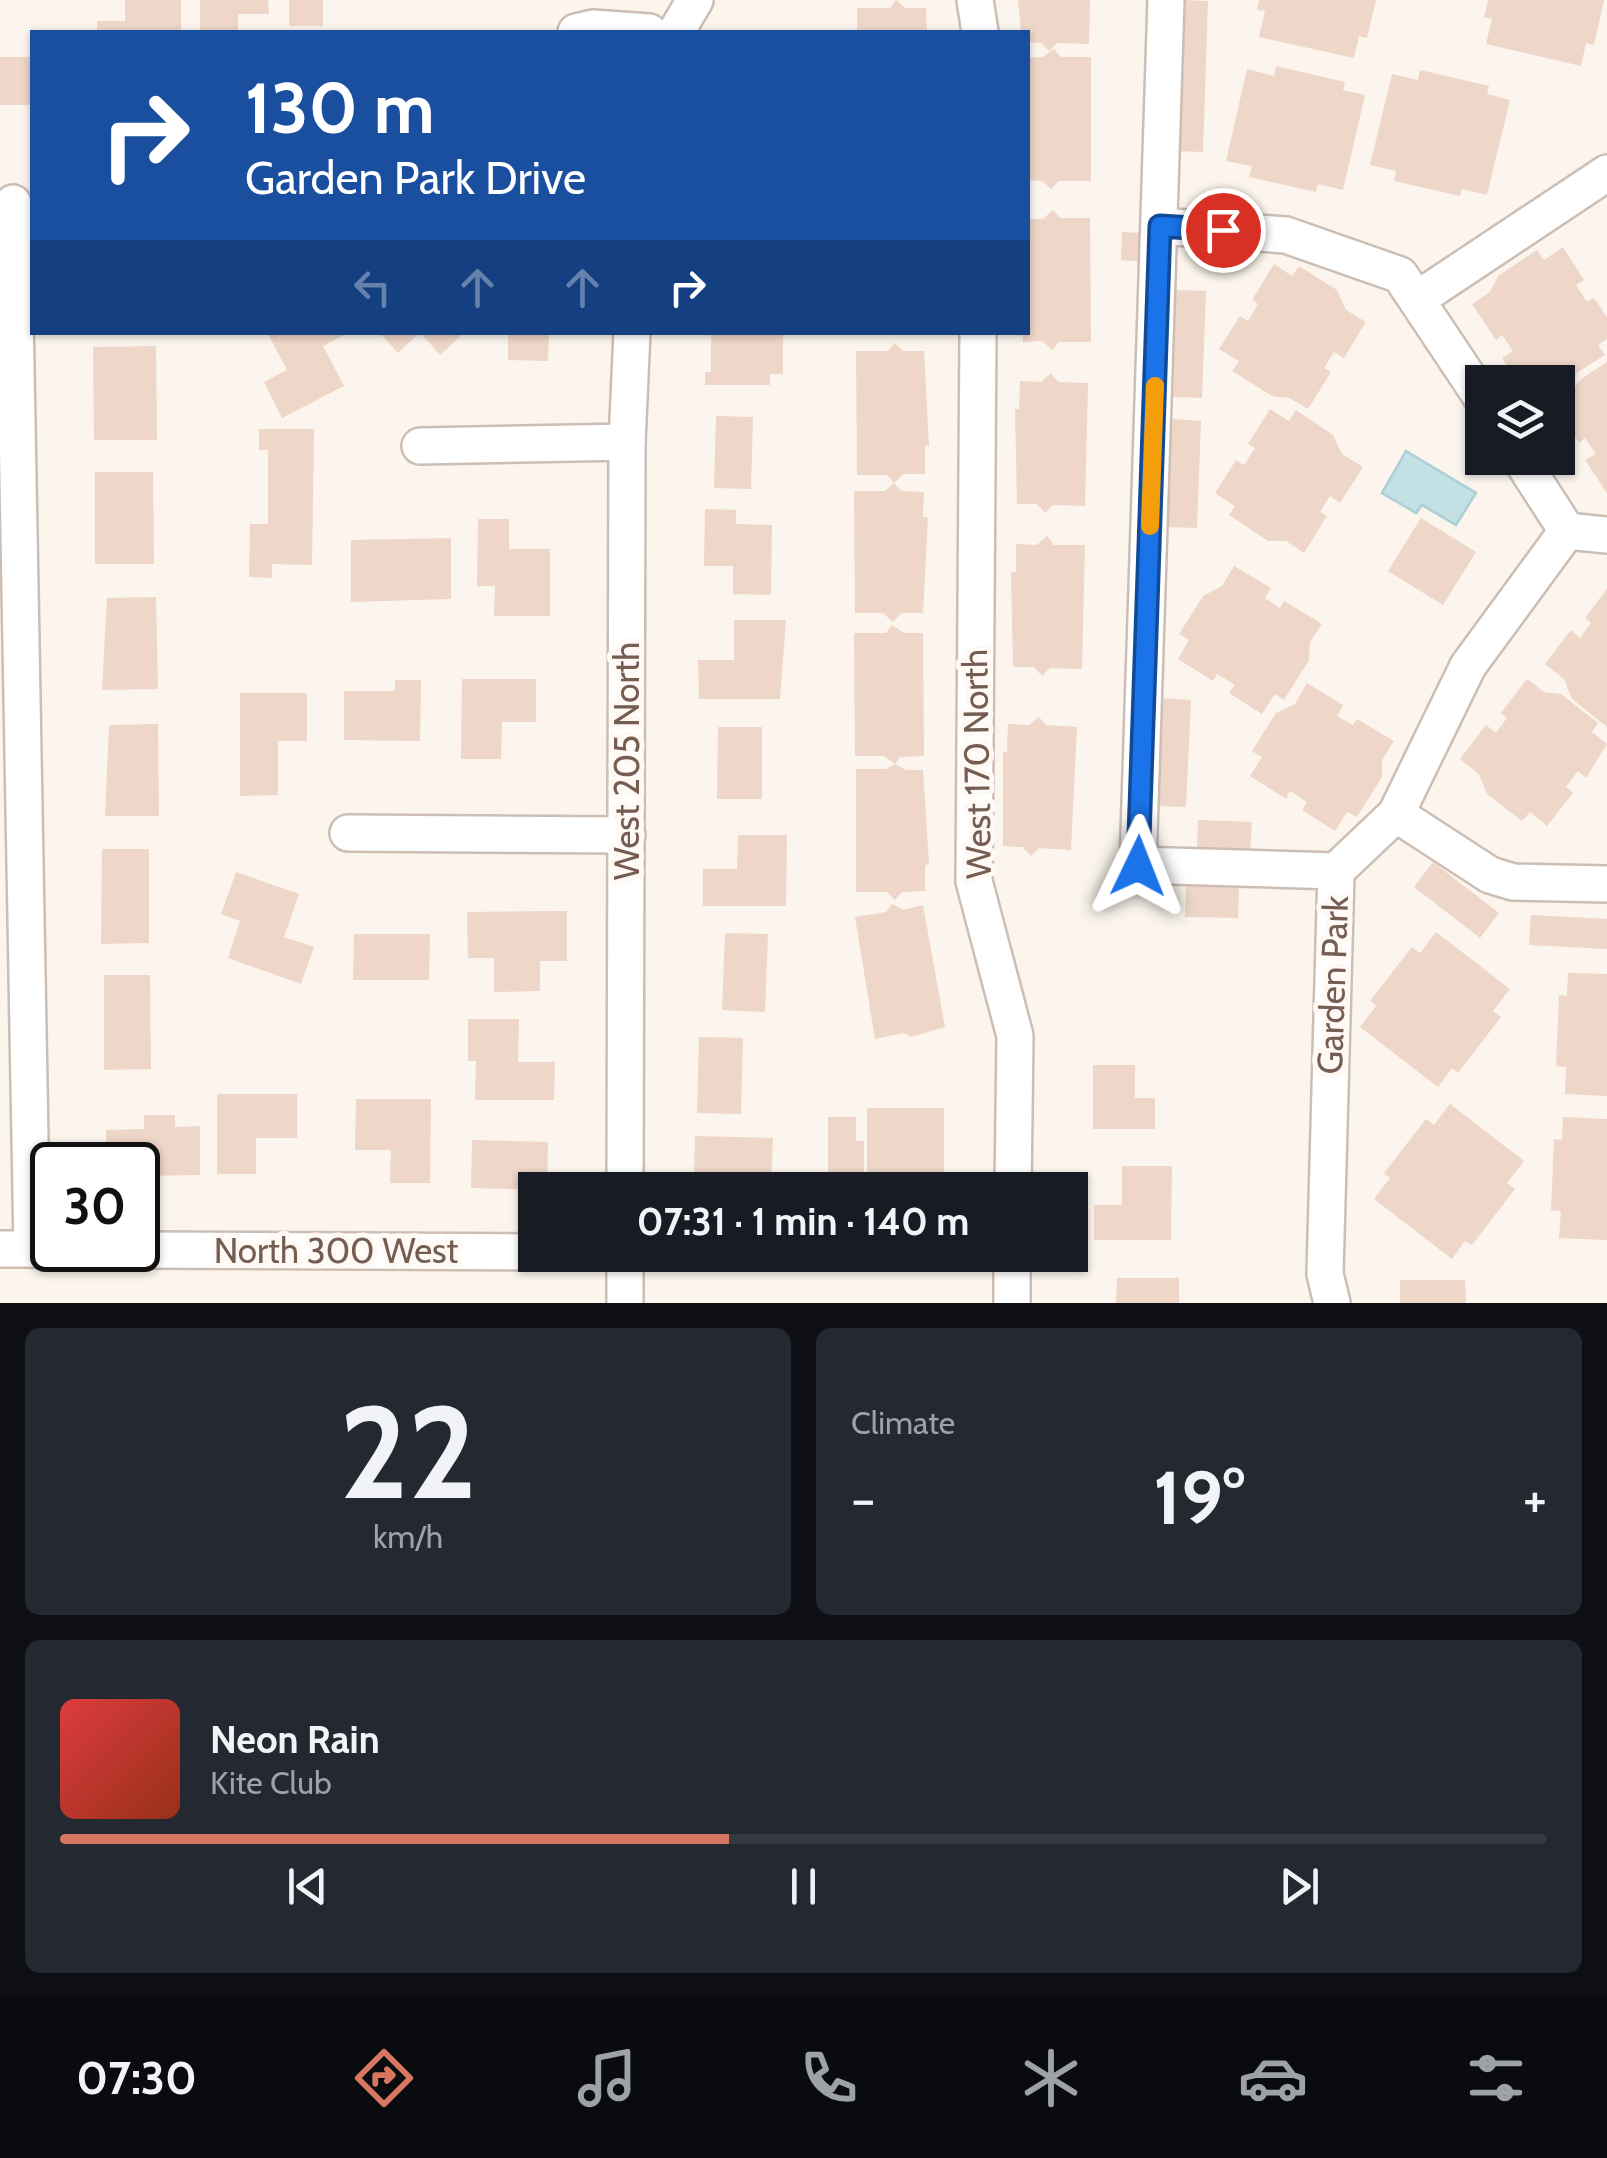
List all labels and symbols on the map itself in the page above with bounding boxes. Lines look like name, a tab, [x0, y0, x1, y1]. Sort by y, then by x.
pin	[1181, 188, 1266, 273]
street label: West 205 North	[605, 642, 648, 880]
street label: West 170 North	[953, 649, 1000, 879]
position arrow	[1086, 814, 1190, 918]
street label: Garden Park	[1308, 895, 1357, 1075]
speed limit sign: 30	[30, 1142, 160, 1272]
street label: North 300 West	[214, 1229, 459, 1272]

